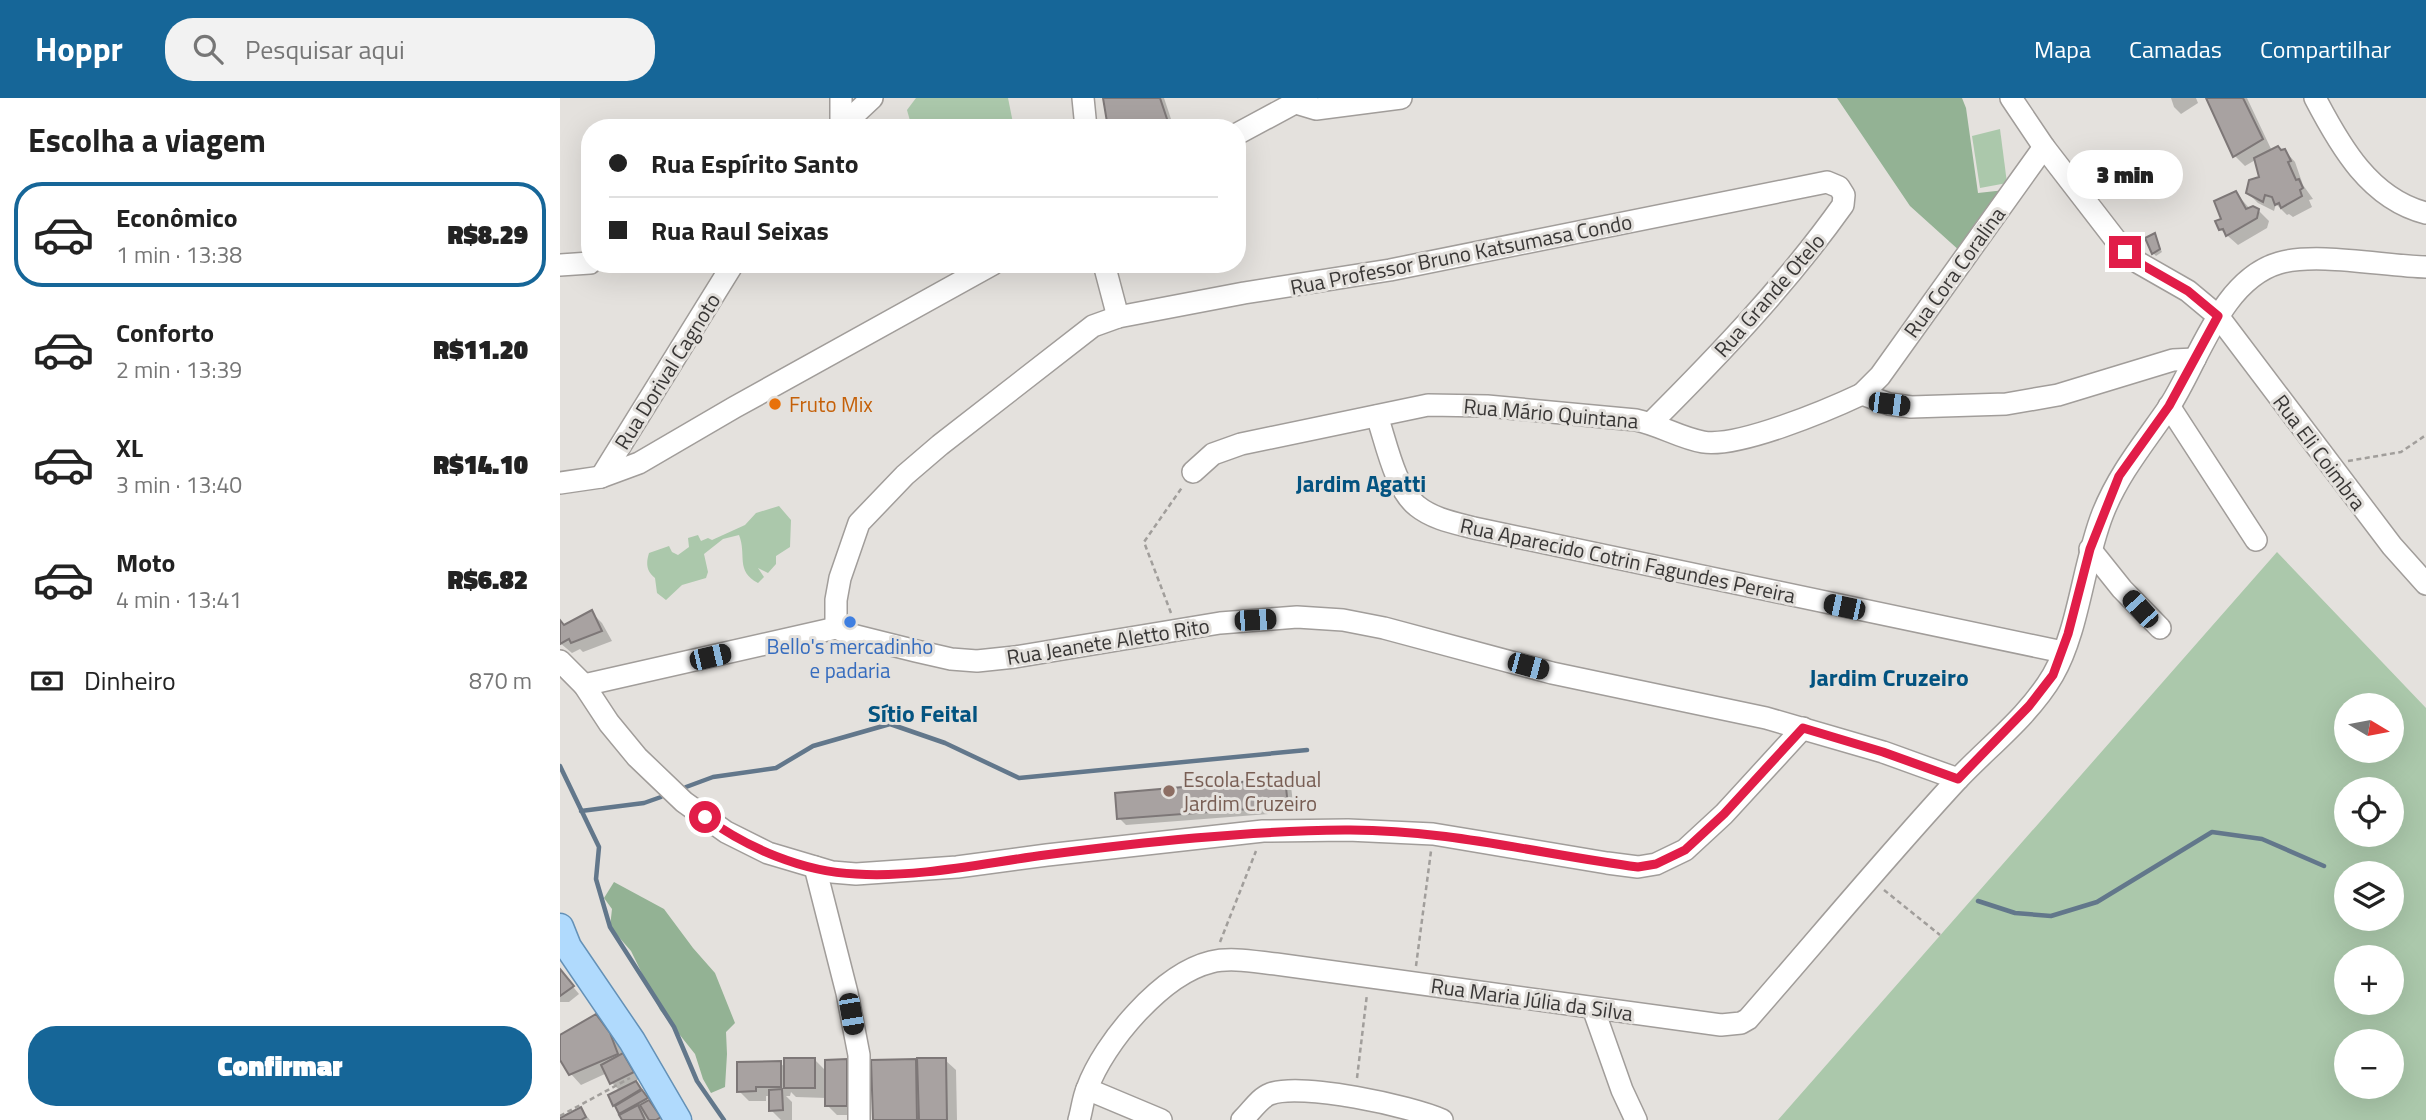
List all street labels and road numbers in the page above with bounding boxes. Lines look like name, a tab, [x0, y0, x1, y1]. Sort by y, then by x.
street label: Rua Cora Coralina	[1895, 199, 2013, 344]
street label: Rua Professor Bruno Katsumasa Condo	[1287, 205, 1635, 303]
street label: Rua Grande Otelo	[1706, 226, 1832, 364]
street label: Rua Dorival Cagnoto	[606, 287, 728, 455]
street label: Rua Eli Coimbra	[2266, 387, 2375, 517]
street label: Rua Mário Quintana	[1462, 389, 1640, 437]
street label: Rua Aparecido Cotrin Fagundes Pereira	[1457, 509, 1799, 611]
street label: Rua Jeanete Aletto Rito	[1004, 609, 1212, 673]
street label: Rua Maria Júlia da Silva	[1429, 969, 1636, 1029]

